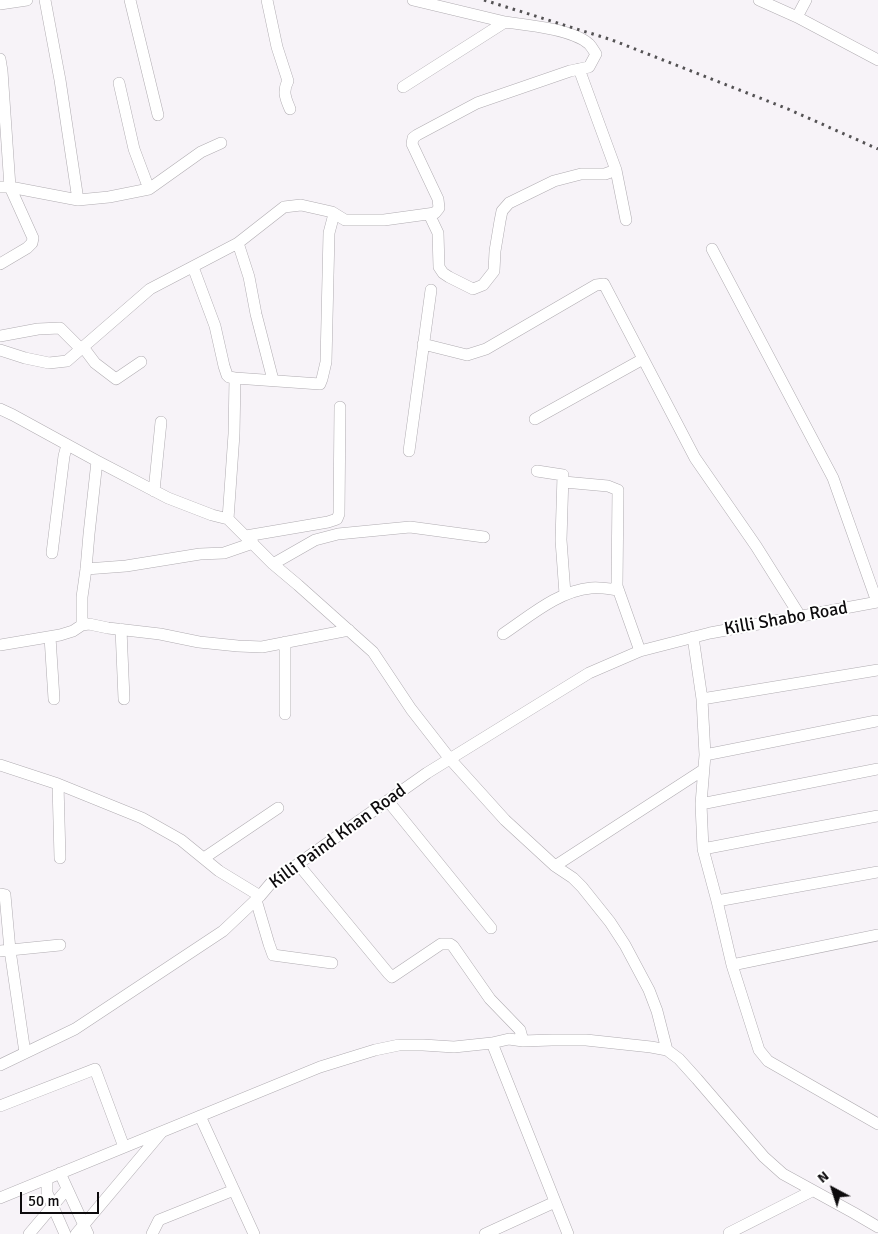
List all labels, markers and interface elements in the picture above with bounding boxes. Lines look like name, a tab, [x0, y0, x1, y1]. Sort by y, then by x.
street label: Killi Shabo Road	[723, 598, 849, 640]
street label: Killi Paind Khan Road	[265, 780, 411, 894]
north arrow	[808, 1164, 858, 1214]
text: N	[814, 1167, 832, 1187]
scale bar	[22, 1182, 101, 1214]
text: 50 m	[28, 1192, 59, 1210]

